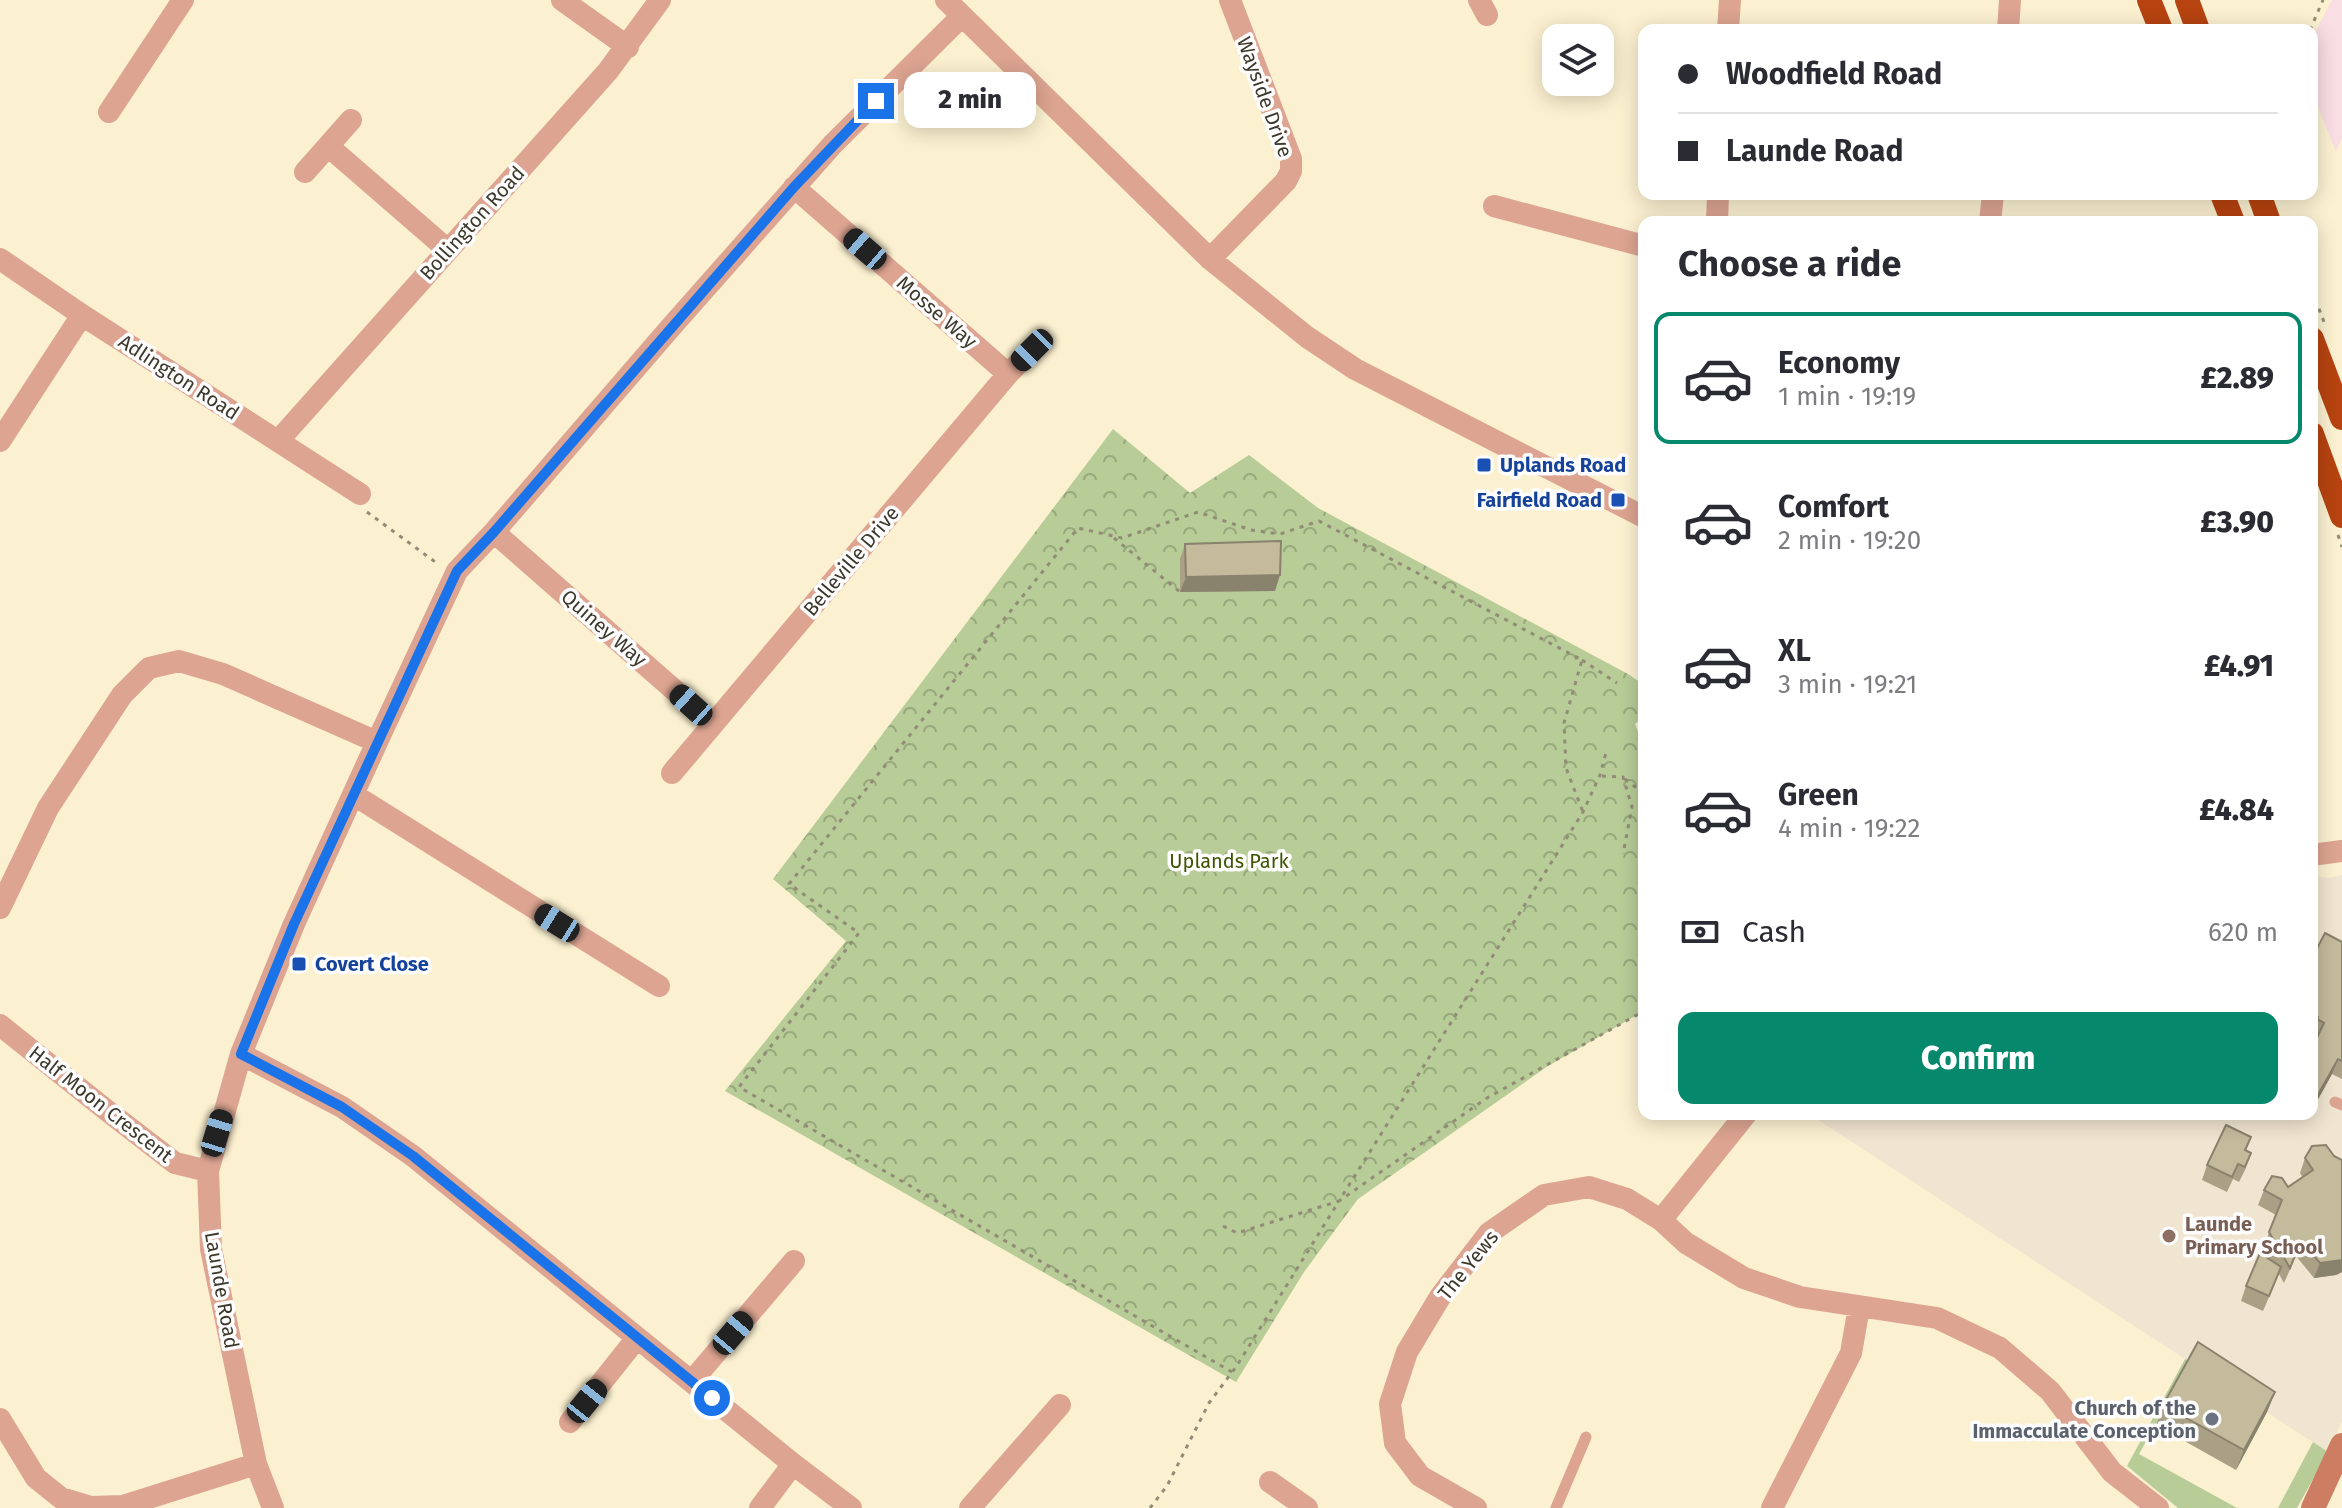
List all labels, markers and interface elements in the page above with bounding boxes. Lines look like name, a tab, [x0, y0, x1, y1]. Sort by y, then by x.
map controls	[1542, 24, 1614, 96]
button: layers	[1542, 24, 1614, 96]
street label: Wayside Drive	[1232, 34, 1298, 160]
text: Woodfield Road	[1726, 56, 1942, 92]
callout: 2 min	[904, 73, 1036, 129]
route end	[858, 83, 894, 119]
text: 2 min	[938, 84, 1002, 115]
text: Launde Road	[1726, 133, 1903, 169]
street label: Bollington Road	[415, 161, 529, 285]
car	[839, 224, 891, 274]
text: Choose a ride	[1678, 242, 1901, 286]
street label: Mosse Way	[892, 271, 982, 353]
car	[1007, 325, 1057, 375]
street label: Adlington Road	[114, 329, 244, 425]
icon: car	[1682, 342, 1754, 414]
text: Economy	[1778, 345, 1900, 381]
text: £2.89	[2200, 360, 2274, 396]
text: 1 min · 19:19	[1778, 381, 1916, 412]
place label: Uplands Road	[1500, 453, 1626, 477]
marker: Uplands Road	[1475, 456, 1493, 474]
icon: car	[1682, 486, 1754, 558]
place label: Fairfield Road	[1477, 488, 1602, 512]
text: Comfort	[1778, 489, 1889, 525]
marker: Fairfield Road	[1609, 491, 1627, 509]
street label: Belleville Drive	[798, 501, 904, 621]
text: £3.90	[2200, 504, 2274, 540]
text: 2 min · 19:20	[1778, 525, 1921, 556]
street label: Quiney Way	[556, 584, 652, 672]
icon: car	[1682, 630, 1754, 702]
text: XL	[1778, 633, 1811, 669]
text: £4.91	[2204, 648, 2274, 684]
text: 3 min · 19:21	[1778, 669, 1917, 700]
car	[665, 680, 717, 730]
icon: car	[1682, 774, 1754, 846]
text: Green	[1778, 777, 1859, 813]
text: £4.84	[2199, 792, 2274, 828]
text: 4 min · 19:22	[1778, 813, 1920, 844]
park label: Uplands Park	[1169, 849, 1289, 873]
car	[530, 900, 584, 946]
icon: cash	[1678, 910, 1722, 954]
text: Cash	[1742, 914, 1806, 950]
text: 620 m	[2208, 917, 2278, 948]
place label: Covert Close	[315, 952, 429, 976]
marker: Covert Close	[290, 955, 308, 973]
button: Confirm	[1678, 1012, 2278, 1104]
street label: Half Moon Crescent	[25, 1041, 178, 1168]
car	[199, 1107, 235, 1159]
place label: Launde Primary School	[2185, 1212, 2323, 1259]
street label: The Yews	[1433, 1225, 1503, 1305]
marker: Launde Primary School	[2160, 1227, 2178, 1245]
street label: Launde Road	[200, 1230, 244, 1350]
car	[708, 1307, 758, 1359]
car	[563, 1375, 611, 1427]
route start	[694, 1380, 730, 1416]
place label: Church of the Immacculate Conception	[1972, 1396, 2196, 1443]
marker: Church of the Immacculate Conception	[2203, 1410, 2221, 1428]

